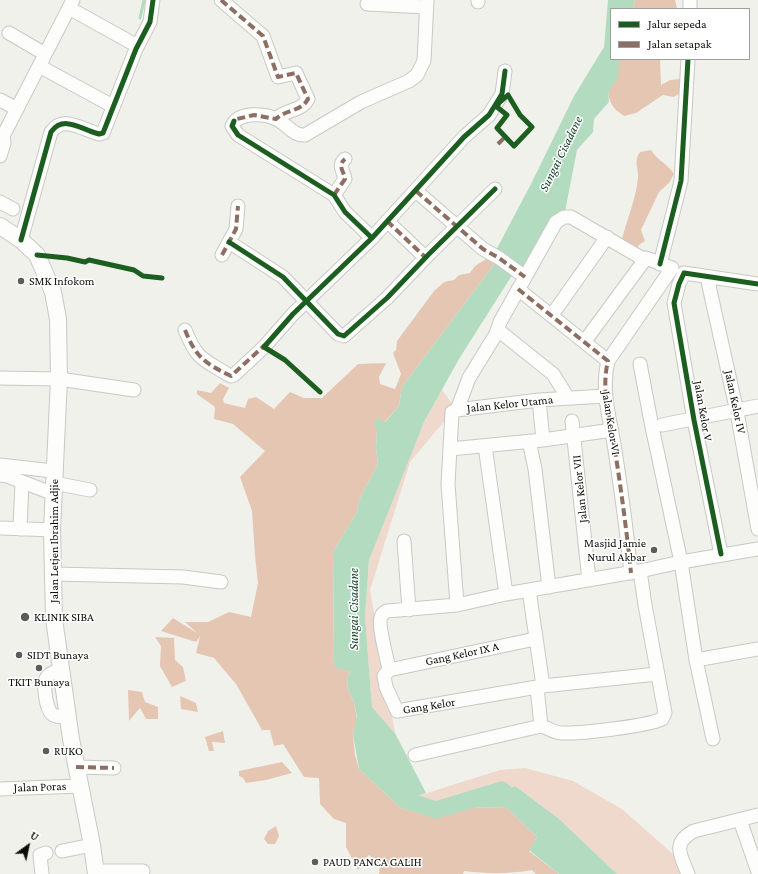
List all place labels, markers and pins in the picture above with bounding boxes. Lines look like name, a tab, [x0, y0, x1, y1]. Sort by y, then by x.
place label: SMK Infokom	[29, 274, 94, 288]
marker: SMK Infokom	[16, 276, 26, 286]
place label: Masjid Jamie Nurul Akbar	[584, 536, 646, 564]
marker: Masjid Jamie Nurul Akbar	[649, 545, 659, 555]
place label: KLINIK SIBA	[34, 610, 94, 624]
marker: KLINIK SIBA	[19, 611, 31, 623]
place label: SIDT Bunaya	[27, 648, 89, 662]
marker: SIDT Bunaya	[14, 650, 24, 660]
marker: TKIT Bunaya	[34, 663, 44, 673]
place label: TKIT Bunaya	[8, 675, 70, 689]
place label: RUKO	[54, 744, 83, 758]
marker: RUKO	[41, 746, 51, 756]
place label: PAUD PANCA GALIH	[323, 855, 422, 869]
marker: PAUD PANCA GALIH	[310, 857, 320, 867]

